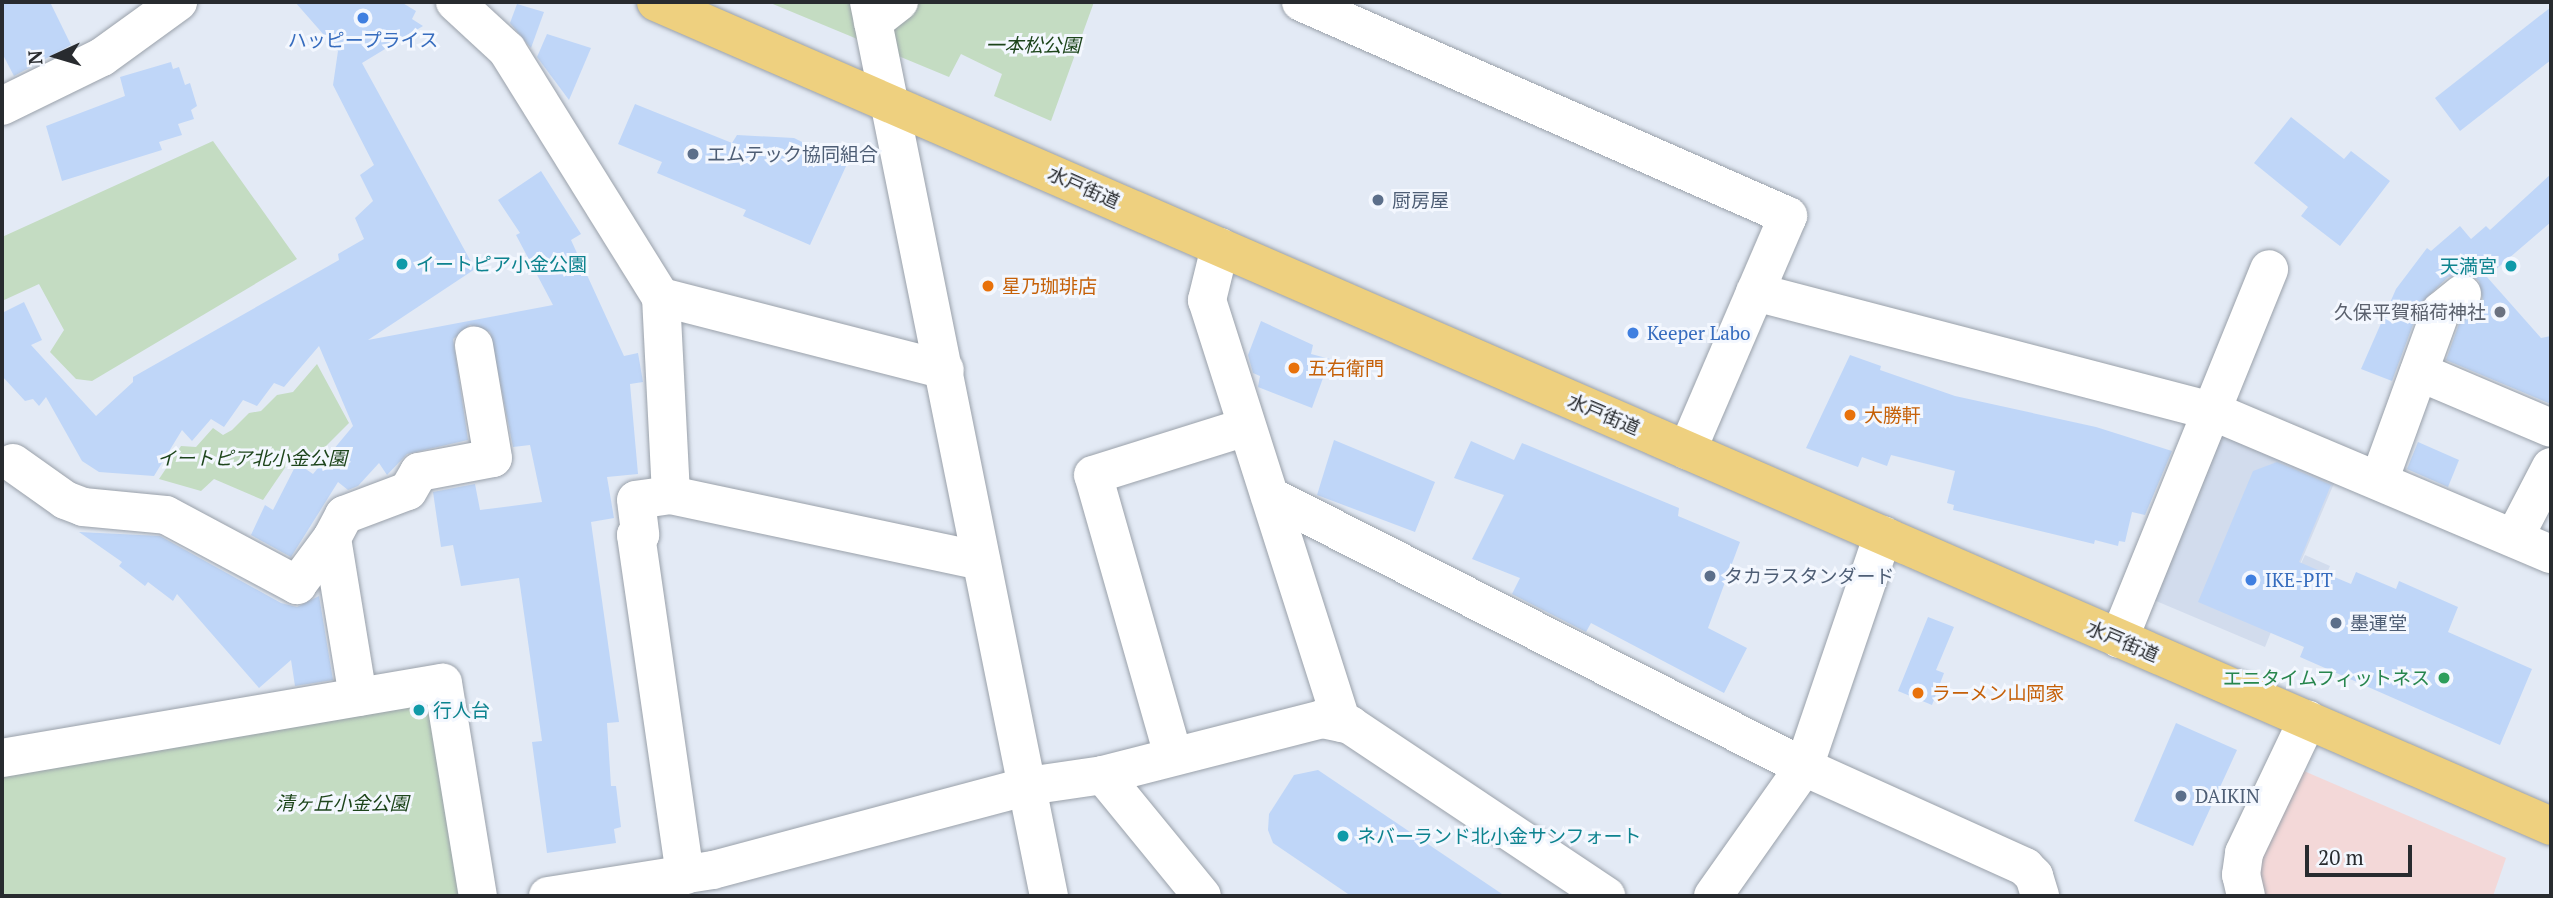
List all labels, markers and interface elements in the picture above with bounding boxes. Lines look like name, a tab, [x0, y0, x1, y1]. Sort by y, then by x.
marker: ハッピープライス	[355, 10, 371, 26]
north arrow	[21, 21, 91, 91]
place label: ハッピープライス	[287, 29, 439, 51]
park label: 一本松公園	[986, 34, 1080, 56]
text: N	[22, 49, 48, 66]
place label: エムテック協同組合	[707, 143, 878, 165]
marker: エムテック協同組合	[685, 146, 701, 162]
street label: 水戸街道	[1045, 161, 1123, 213]
place label: 厨房屋	[1392, 189, 1449, 211]
marker: 厨房屋	[1370, 192, 1386, 208]
place label: イートピア小金公園	[416, 253, 587, 275]
place label: 天満宮	[2440, 255, 2497, 277]
marker: イートピア小金公園	[394, 256, 410, 272]
marker: 天満宮	[2503, 258, 2519, 274]
place label: 星乃珈琲店	[1002, 275, 1097, 297]
marker: 星乃珈琲店	[980, 278, 996, 294]
place label: 久保平賀稲荷神社	[2334, 301, 2486, 323]
marker: 久保平賀稲荷神社	[2492, 304, 2508, 320]
place label: Keeper Labo	[1647, 322, 1751, 344]
marker: Keeper Labo	[1625, 325, 1641, 341]
place label: 五右衛門	[1308, 357, 1384, 379]
marker: 五右衛門	[1286, 360, 1302, 376]
street label: 水戸街道	[1565, 389, 1643, 439]
place label: 大勝軒	[1864, 404, 1921, 426]
marker: 大勝軒	[1842, 407, 1858, 423]
park label: イートピア北小金公園	[157, 447, 347, 469]
place label: タカラスタンダード	[1724, 565, 1895, 587]
marker: タカラスタンダード	[1702, 568, 1718, 584]
place label: IKE-PIT	[2265, 569, 2333, 591]
marker: IKE-PIT	[2243, 572, 2259, 588]
place label: 墨運堂	[2350, 612, 2407, 634]
marker: 墨運堂	[2328, 615, 2344, 631]
street label: 水戸街道	[2084, 616, 2162, 666]
place label: エニタイムフィットネス	[2221, 667, 2430, 689]
marker: エニタイムフィットネス	[2436, 670, 2452, 686]
place label: ラーメン山岡家	[1932, 682, 2065, 704]
marker: ラーメン山岡家	[1910, 685, 1926, 701]
place label: 行人台	[433, 699, 490, 721]
marker: 行人台	[411, 702, 427, 718]
place label: DAIKIN	[2195, 785, 2260, 807]
marker: DAIKIN	[2173, 788, 2189, 804]
park label: 清ヶ丘小金公園	[276, 792, 408, 814]
place label: ネバーランド北小金サンフォート	[1357, 825, 1642, 847]
marker: ネバーランド北小金サンフォート	[1335, 828, 1351, 844]
scale bar	[2308, 832, 2415, 876]
text: 20 m	[2318, 843, 2364, 871]

